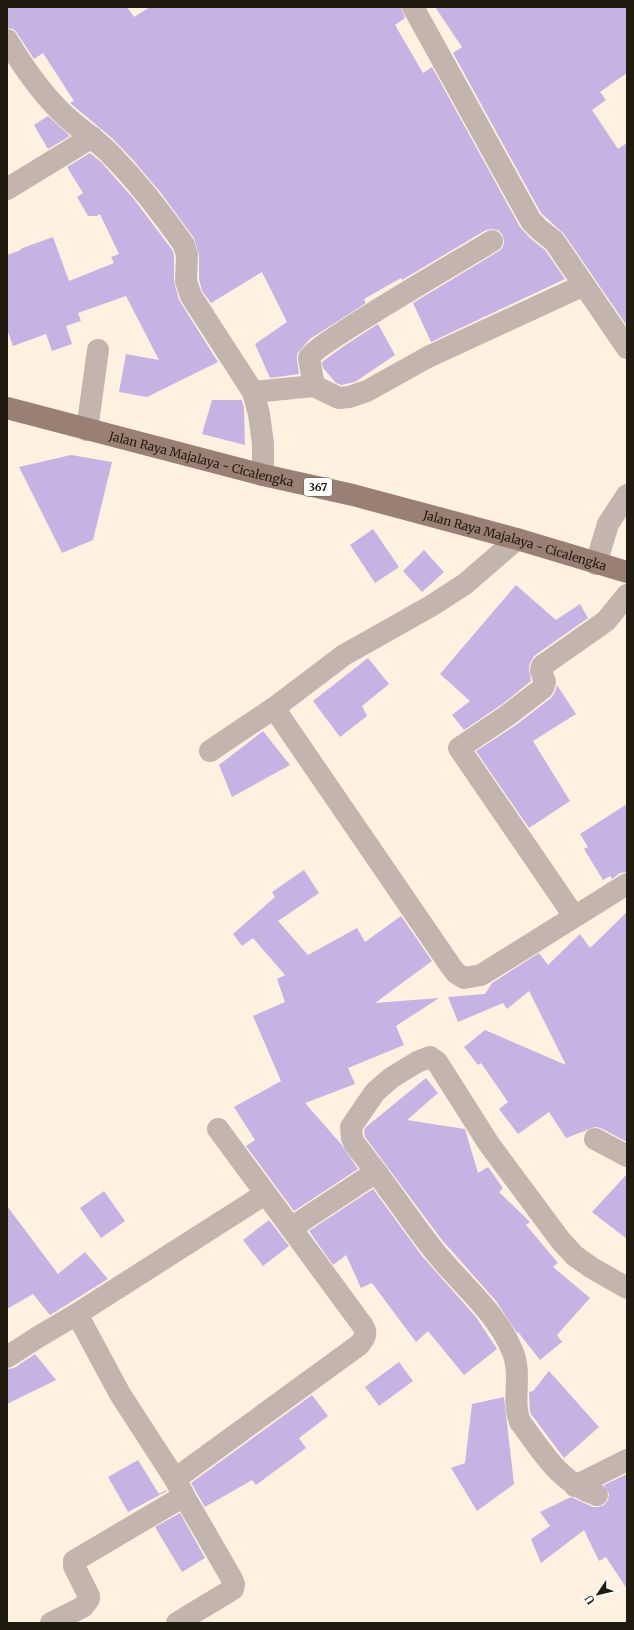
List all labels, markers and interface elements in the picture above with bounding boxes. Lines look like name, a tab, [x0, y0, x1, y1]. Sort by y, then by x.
street label: Jalan Raya Majalaya - Cicalengka	[107, 427, 296, 489]
road number: 367	[304, 478, 332, 496]
street label: Jalan Raya Majalaya - Cicalengka	[421, 506, 609, 573]
north arrow	[578, 1574, 618, 1614]
text: U	[581, 1592, 598, 1607]

